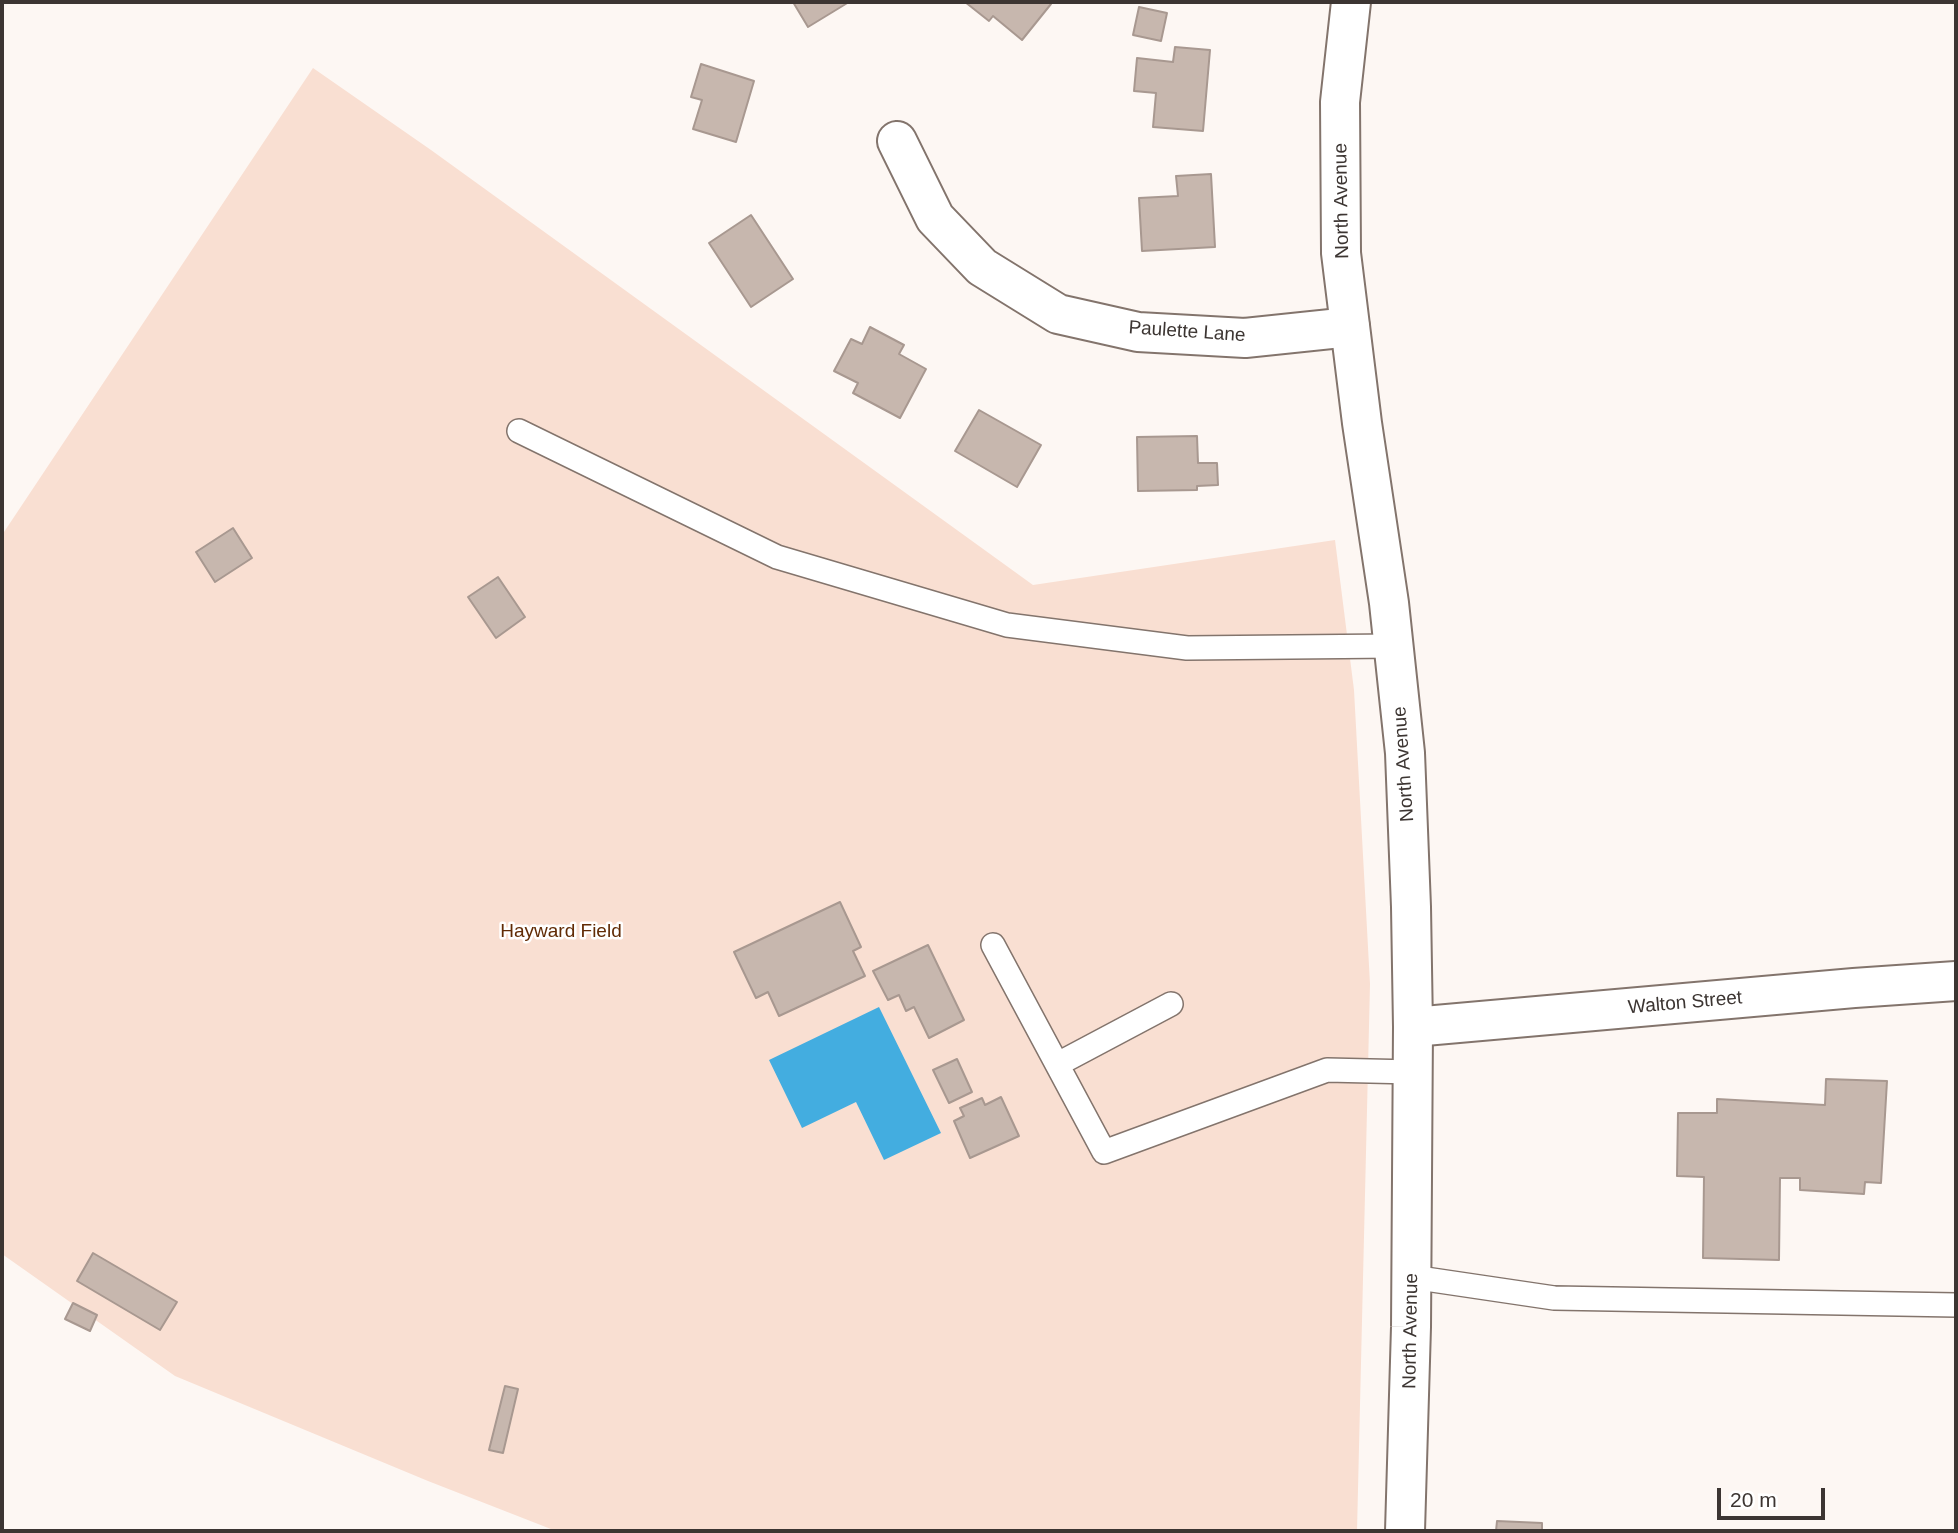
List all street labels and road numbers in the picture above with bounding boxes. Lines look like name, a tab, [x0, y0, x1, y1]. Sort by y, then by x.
street label: North Avenue	[1330, 143, 1354, 259]
street label: Paulette Lane	[1128, 317, 1246, 347]
street label: North Avenue	[1389, 705, 1419, 823]
street label: Walton Street	[1627, 987, 1743, 1019]
street label: North Avenue	[1399, 1273, 1423, 1389]

